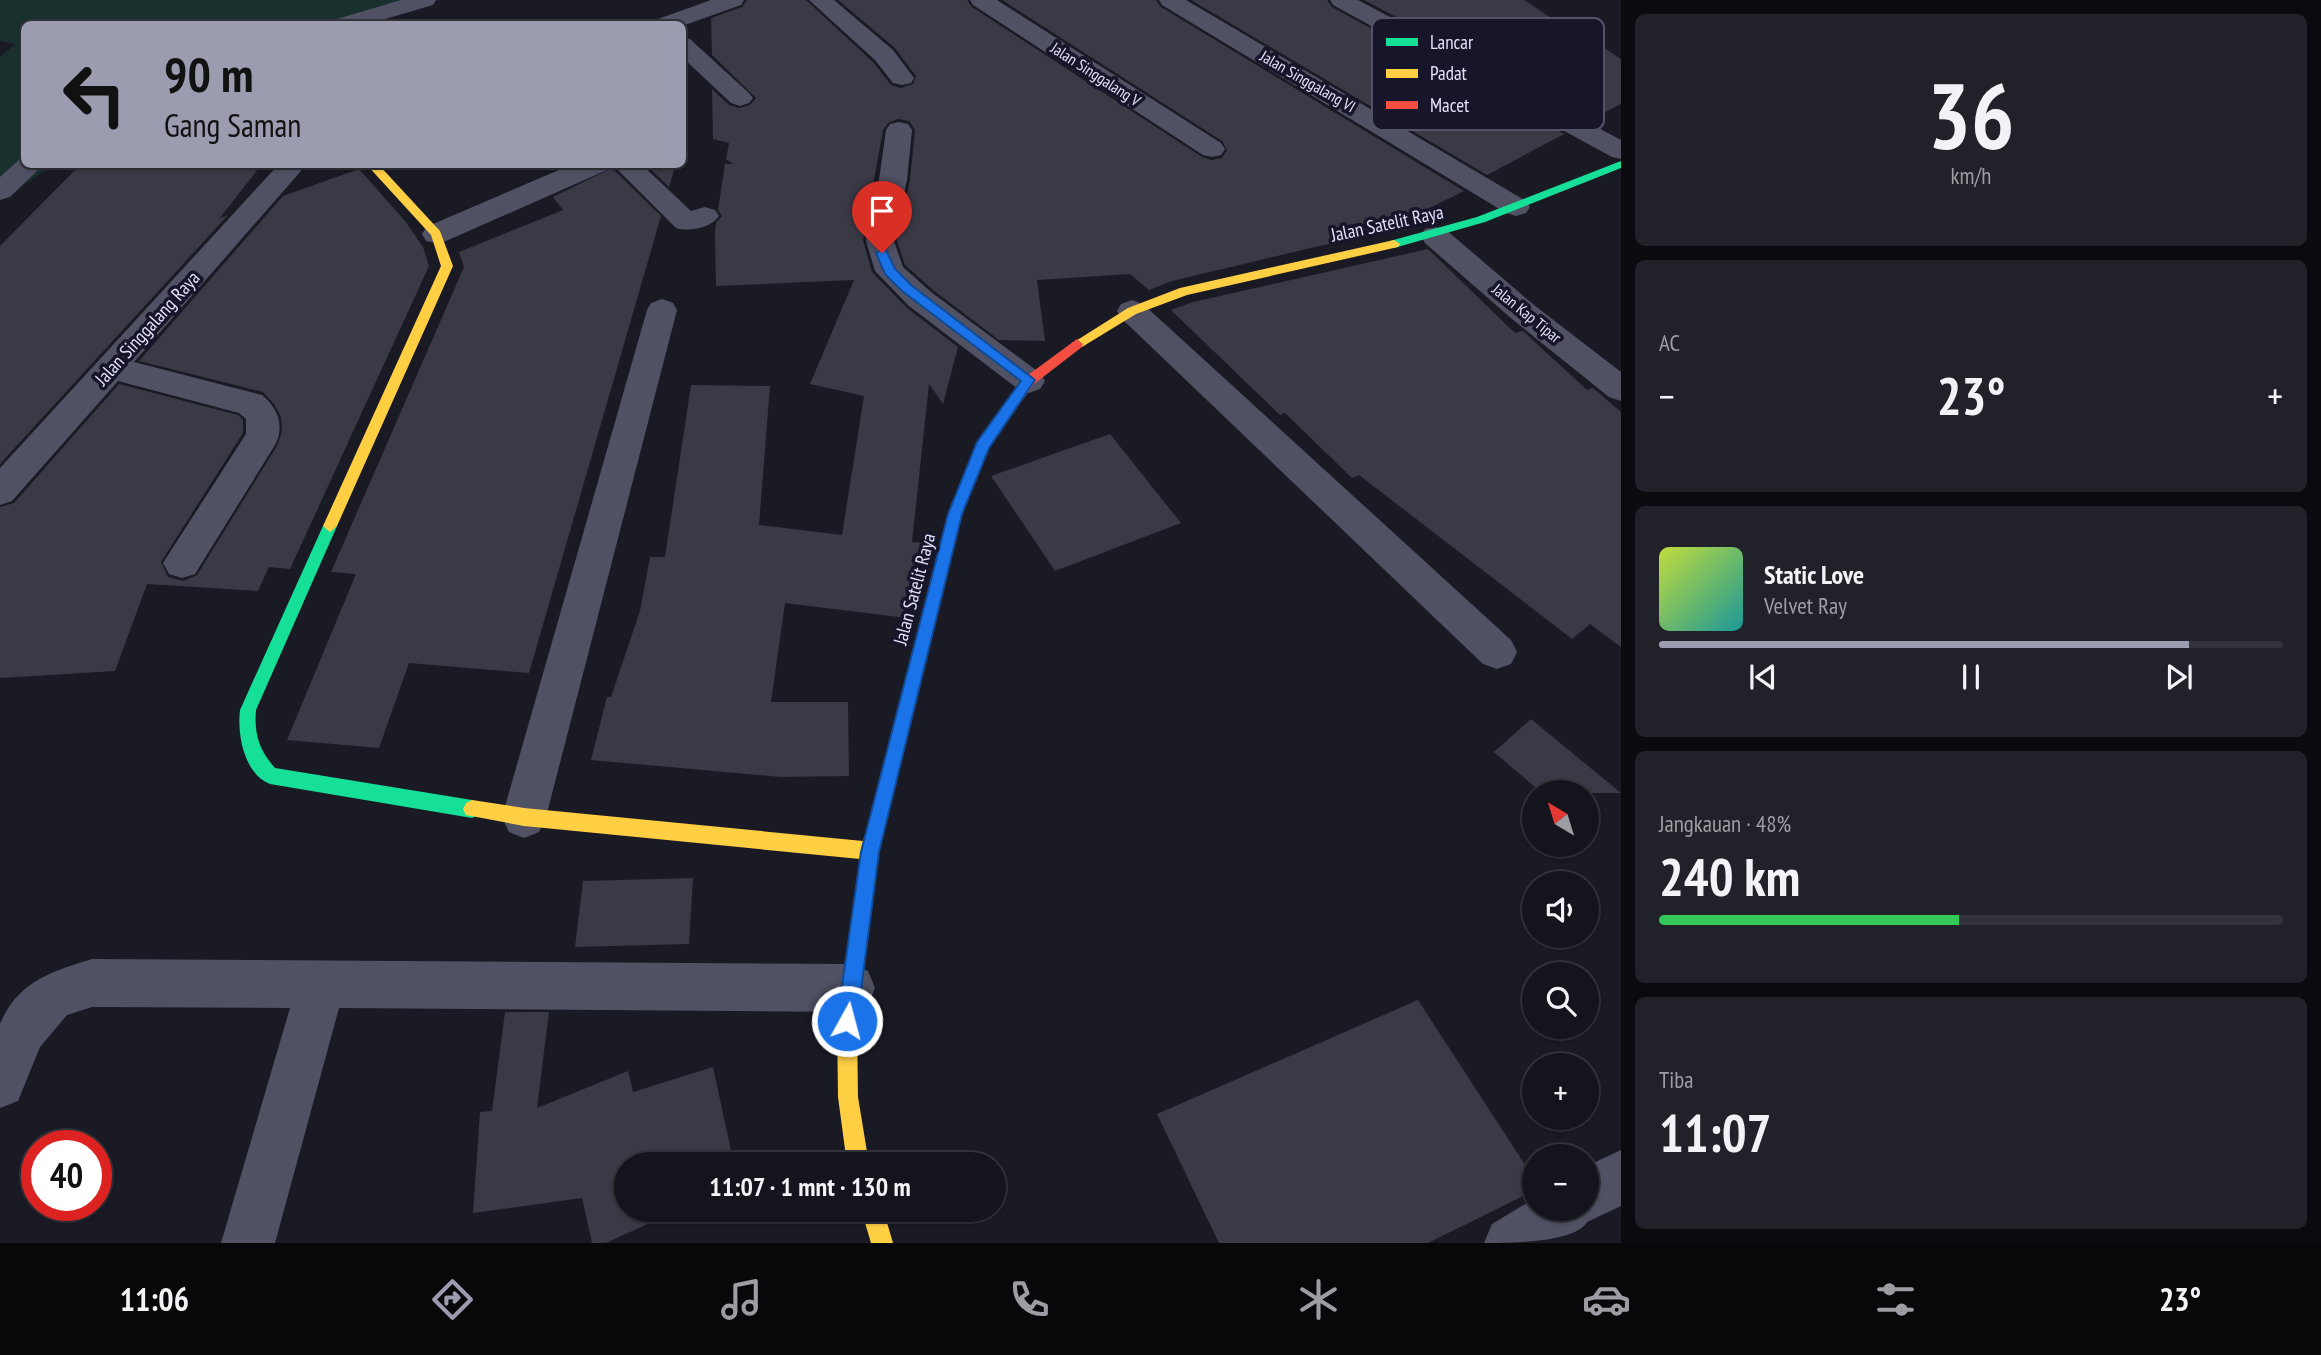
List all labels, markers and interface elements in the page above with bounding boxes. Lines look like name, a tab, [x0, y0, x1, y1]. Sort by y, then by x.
legend	[1372, 18, 1604, 130]
text: Lancar	[1430, 30, 1474, 54]
street label: Jalan Singgalang V	[1047, 37, 1145, 111]
text: 90 m	[164, 42, 253, 106]
street label: Jalan Singgalang VI	[1256, 45, 1359, 116]
icon: left	[49, 49, 140, 140]
text: 36	[1928, 56, 2015, 174]
text: Padat	[1430, 61, 1467, 85]
text: Macet	[1430, 93, 1470, 117]
text: Gang Saman	[164, 104, 301, 146]
text: km/h	[1951, 161, 1991, 190]
pin	[852, 181, 912, 253]
icon: arrive	[863, 192, 901, 230]
street label: Jalan Satelit Raya	[1328, 199, 1445, 247]
street label: Jalan Singgalang Raya	[89, 266, 205, 391]
street label: Jalan Kap Tipar	[1488, 278, 1566, 347]
text: AC	[1659, 328, 1680, 357]
text: 23°	[1937, 362, 2005, 429]
text: −	[1659, 371, 1675, 420]
text: +	[2267, 371, 2283, 420]
street label: Jalan Satelit Raya	[887, 531, 940, 648]
text: Static Love	[1764, 558, 1864, 591]
text: Velvet Ray	[1764, 591, 1847, 620]
icon: previous	[1744, 658, 1782, 696]
icon: pause	[1952, 658, 1990, 696]
icon: next	[2160, 658, 2198, 696]
north arrow	[1522, 780, 1600, 858]
map controls	[1522, 780, 1599, 1221]
text: Jangkauan · 48%	[1659, 809, 1791, 838]
text: 240 km	[1659, 843, 1800, 910]
button: sound	[1522, 871, 1599, 948]
button: search	[1522, 962, 1599, 1039]
position arrow	[810, 984, 884, 1058]
button: +	[1522, 1053, 1599, 1130]
text: Tiba	[1659, 1065, 1693, 1094]
text: 11:07	[1659, 1099, 1771, 1166]
speed limit sign: 40	[21, 1130, 112, 1221]
button: −	[1522, 1144, 1599, 1221]
text: 11:07 · 1 mnt · 130 m	[709, 1170, 911, 1203]
icon: directions	[428, 1275, 477, 1324]
icon: music	[717, 1275, 766, 1324]
icon: phone	[1005, 1275, 1054, 1324]
icon: climate	[1294, 1275, 1343, 1324]
icon: car	[1582, 1275, 1631, 1324]
icon: filters	[1871, 1275, 1920, 1324]
text: 11:06	[120, 1278, 189, 1320]
text: 23°	[2159, 1278, 2201, 1320]

